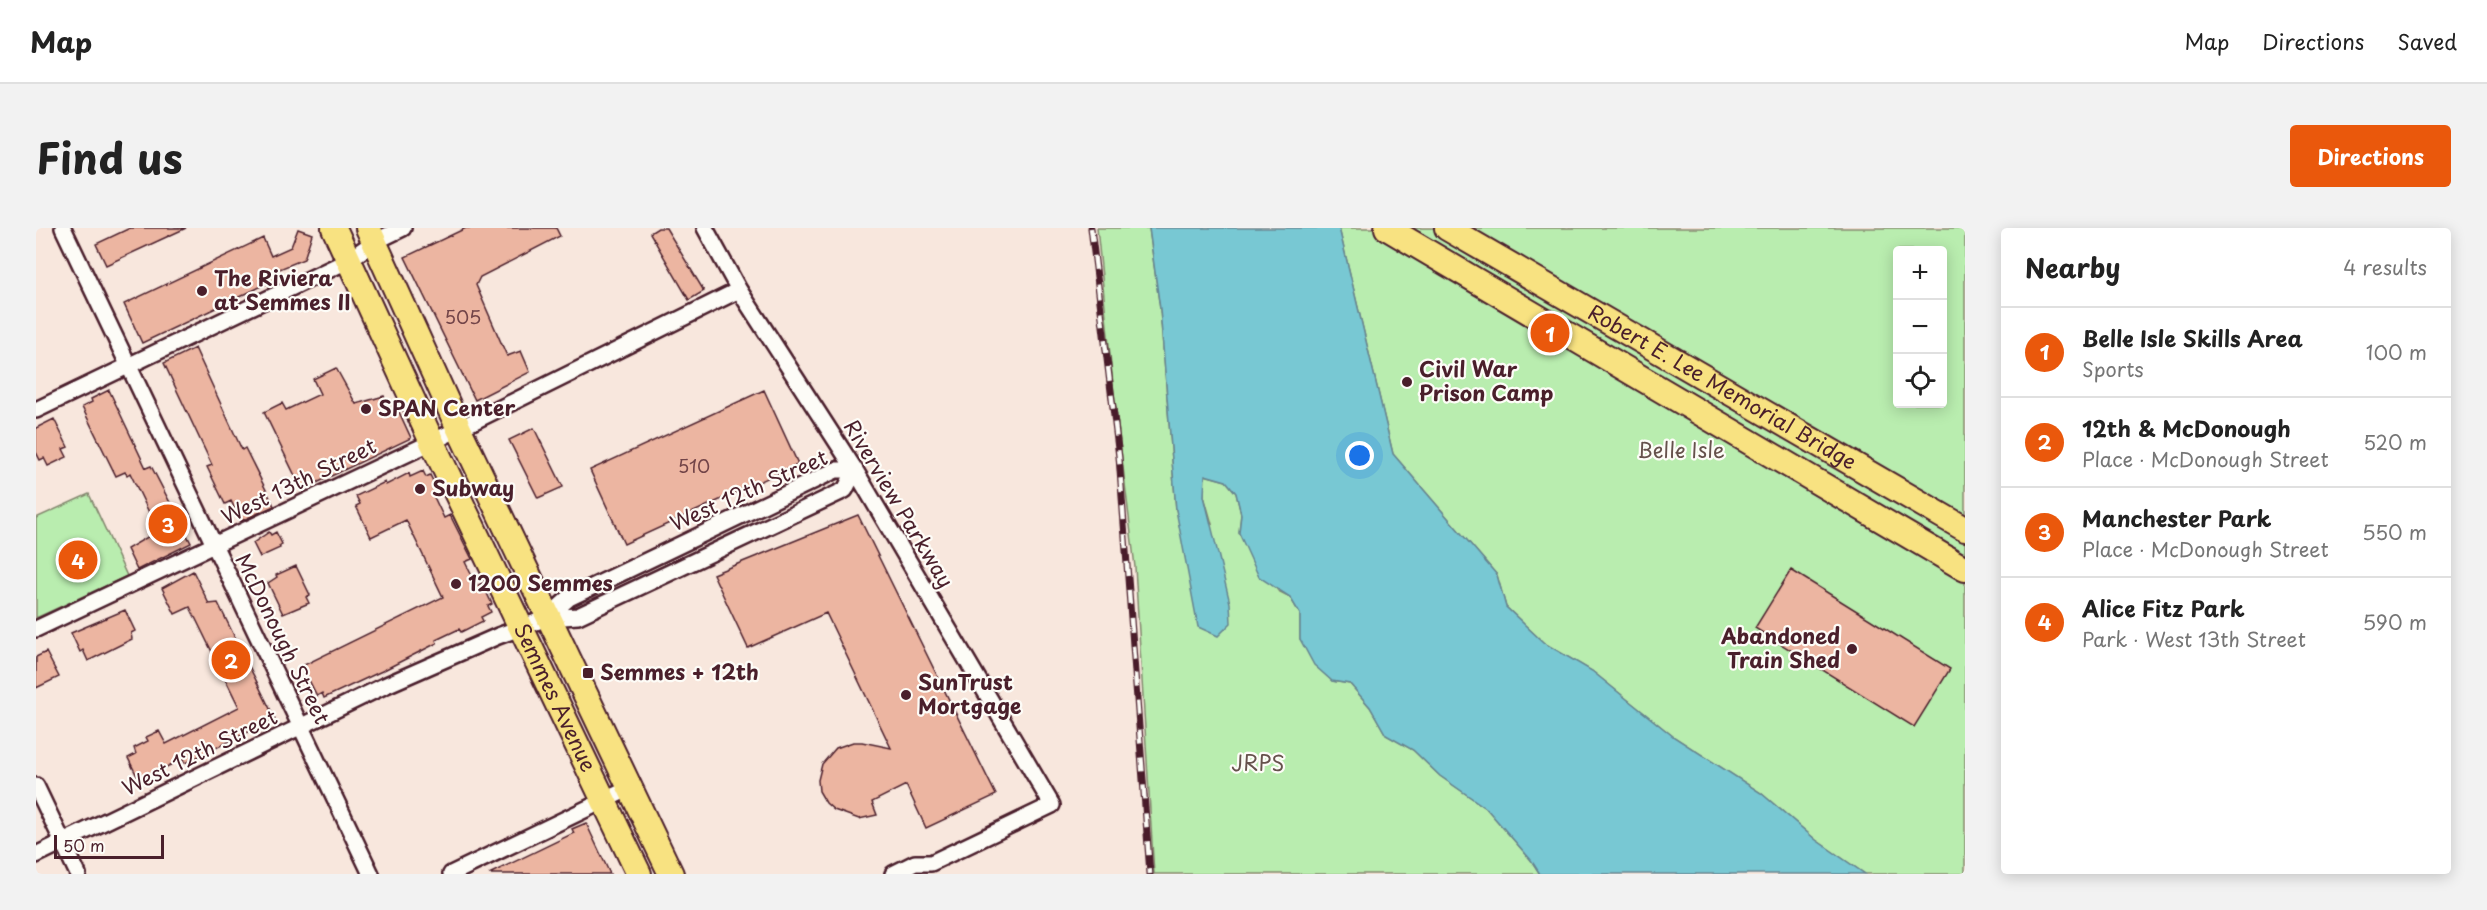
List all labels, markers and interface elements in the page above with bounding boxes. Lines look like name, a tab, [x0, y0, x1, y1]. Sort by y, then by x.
text: Map	[30, 20, 92, 63]
text: Map	[2184, 25, 2229, 57]
text: Directions	[2262, 25, 2364, 57]
text: Saved	[2397, 25, 2457, 57]
text: Find us	[36, 125, 183, 188]
button: Directions	[2290, 125, 2451, 187]
map controls	[1893, 246, 1947, 408]
button: +	[1893, 246, 1947, 300]
text: Nearby	[2025, 248, 2120, 287]
text: 4 results	[2343, 252, 2427, 282]
place label: The Riviera at Semmes II	[214, 261, 350, 317]
marker: The Riviera at Semmes II	[195, 284, 209, 298]
street label: Robert E. Lee Memorial Bridge	[1583, 295, 1863, 477]
button: −	[1893, 300, 1947, 354]
house number: 505	[445, 303, 481, 330]
pin: 1	[1530, 310, 1570, 356]
text: Belle Isle Skills Area	[2082, 321, 2303, 354]
text: 1	[2040, 337, 2049, 367]
text: 100 m	[2366, 337, 2427, 367]
place label: Civil War Prison Camp	[1419, 352, 1553, 408]
button: locate	[1893, 354, 1947, 408]
text: Sports	[2082, 354, 2144, 384]
marker: Civil War Prison Camp	[1400, 375, 1414, 389]
place label: SPAN Center	[378, 391, 516, 423]
marker: SPAN Center	[359, 402, 373, 416]
text: 12th & McDonough	[2082, 411, 2291, 444]
street label: Riverview Parkway	[837, 413, 963, 593]
text: 2	[2037, 427, 2052, 457]
text: 520 m	[2363, 427, 2427, 457]
street label: West 13th Street	[215, 429, 381, 532]
park label: Belle Isle	[1637, 433, 1725, 465]
street label: West 12th Street	[664, 440, 832, 538]
your location	[1345, 441, 1374, 470]
text: Place · McDonough Street	[2082, 444, 2329, 474]
house number: 510	[678, 452, 710, 479]
place label: Subway	[432, 471, 514, 503]
marker: Subway	[413, 482, 427, 496]
text: Manchester Park	[2082, 501, 2272, 534]
pin: 3	[148, 502, 188, 546]
text: 3	[2038, 517, 2051, 547]
text: 550 m	[2362, 517, 2427, 547]
text: Place · McDonough Street	[2082, 534, 2329, 564]
pin: 4	[58, 538, 98, 582]
street label: McDonough Street	[228, 547, 339, 729]
place label: 1200 Semmes	[468, 566, 613, 598]
marker: 1200 Semmes	[449, 577, 463, 591]
text: Alice Fitz Park	[2082, 591, 2245, 624]
text: 4	[2038, 607, 2051, 637]
text: 590 m	[2363, 607, 2427, 637]
street label: Semmes Avenue	[507, 617, 606, 777]
place label: Abandoned Train Shed	[1720, 619, 1840, 675]
text: Park · West 13th Street	[2082, 624, 2306, 654]
pin: 2	[212, 638, 250, 682]
marker: Abandoned Train Shed	[1845, 642, 1859, 656]
place label: Semmes + 12th	[600, 655, 759, 687]
place label: SunTrust Mortgage	[918, 665, 1021, 721]
marker: Semmes + 12th	[581, 666, 595, 680]
marker: SunTrust Mortgage	[899, 688, 913, 702]
street label: West 12th Street	[116, 700, 282, 803]
park label: JRPS	[1231, 746, 1285, 778]
scale bar	[54, 832, 164, 860]
text: 50 m	[63, 833, 104, 857]

